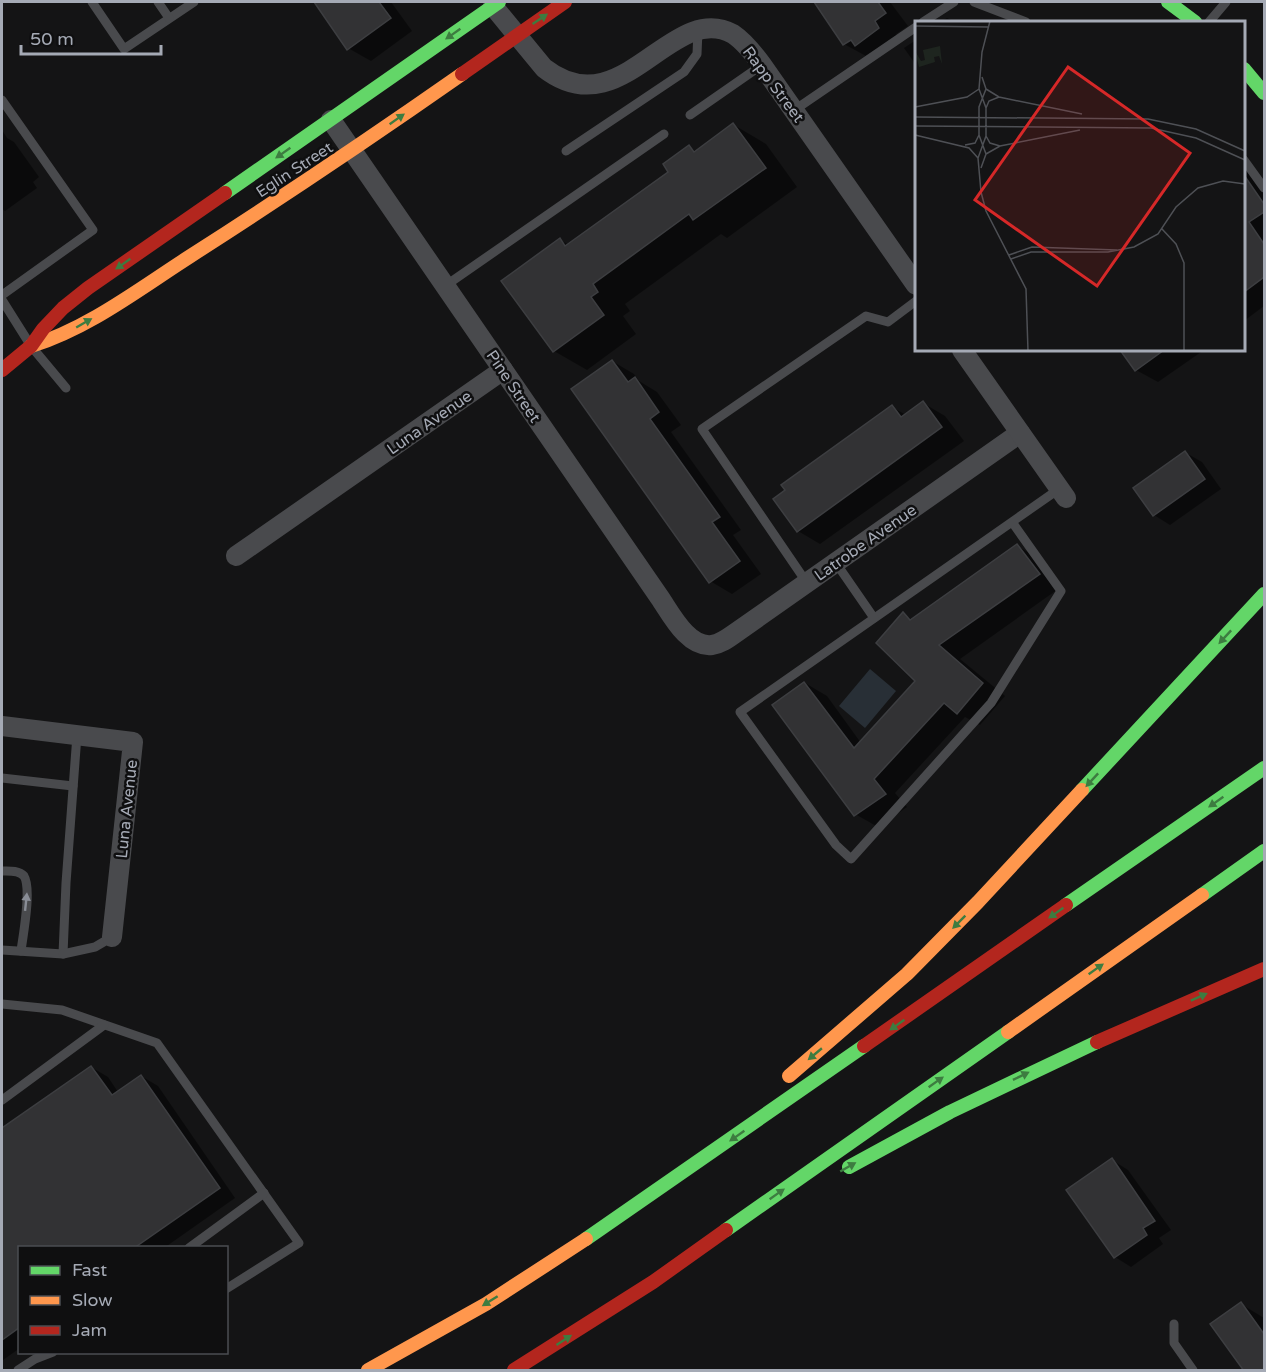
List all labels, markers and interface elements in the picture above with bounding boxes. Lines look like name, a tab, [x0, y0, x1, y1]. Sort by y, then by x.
one-way arrow	[532, 13, 549, 24]
scale bar	[21, 18, 160, 56]
inset map	[915, 21, 1245, 351]
text: 50 m	[30, 28, 74, 50]
one-way arrow	[445, 28, 461, 39]
street label: Rapp Street	[738, 42, 808, 127]
one-way arrow	[388, 113, 404, 125]
street label: Eglin Street	[252, 138, 337, 202]
one-way arrow	[275, 147, 291, 158]
one-way arrow	[115, 258, 131, 269]
one-way arrow	[76, 318, 93, 328]
street label: Pine Street	[482, 346, 545, 427]
street label: Luna Avenue	[383, 386, 476, 459]
street label: Latrobe Avenue	[811, 500, 921, 586]
one-way arrow	[1218, 630, 1232, 644]
street label: Luna Avenue	[112, 759, 142, 859]
one-way arrow	[1085, 772, 1099, 787]
one-way arrow	[1209, 796, 1225, 808]
one-way arrow	[21, 892, 31, 911]
one-way arrow	[1049, 907, 1065, 919]
one-way arrow	[951, 915, 966, 929]
one-way arrow	[1087, 963, 1103, 975]
one-way arrow	[1190, 992, 1208, 1002]
one-way arrow	[889, 1019, 905, 1031]
one-way arrow	[808, 1048, 823, 1060]
one-way arrow	[1012, 1072, 1029, 1081]
one-way arrow	[928, 1076, 944, 1088]
one-way arrow	[729, 1130, 745, 1142]
one-way arrow	[840, 1162, 857, 1172]
one-way arrow	[768, 1188, 784, 1200]
legend	[18, 1246, 228, 1354]
text: Fast	[72, 1259, 107, 1281]
text: Slow	[72, 1289, 113, 1311]
one-way arrow	[482, 1296, 498, 1307]
text: Jam	[72, 1319, 107, 1341]
one-way arrow	[556, 1334, 572, 1345]

